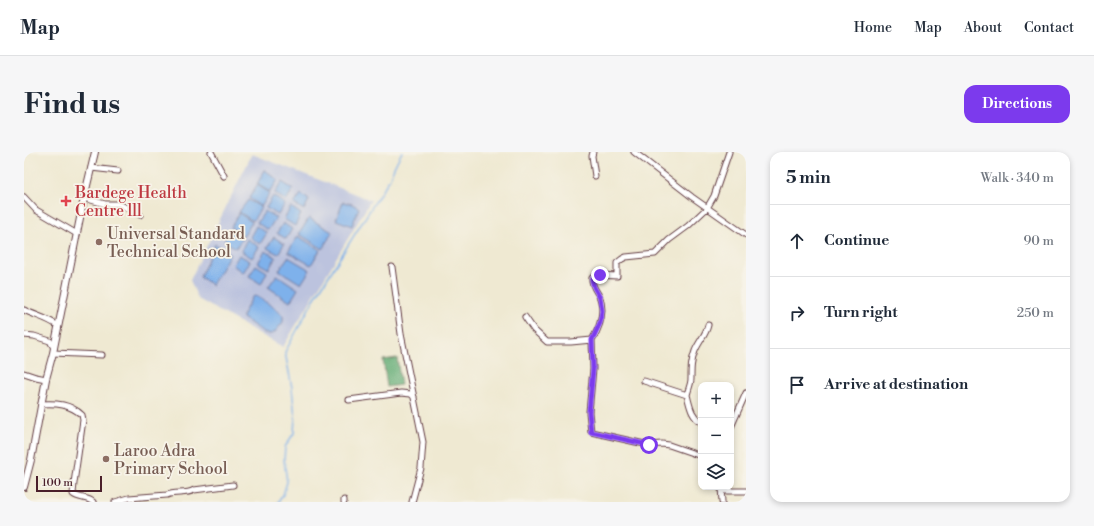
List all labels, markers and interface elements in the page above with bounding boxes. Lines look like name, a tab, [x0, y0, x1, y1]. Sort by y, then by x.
text: Map	[20, 16, 60, 40]
text: Home	[854, 19, 892, 37]
text: Map	[914, 19, 942, 37]
text: About	[964, 19, 1002, 37]
text: Contact	[1024, 19, 1074, 37]
button: Directions	[964, 85, 1070, 123]
text: Find us	[24, 87, 120, 122]
text: 5 min	[786, 167, 831, 189]
text: Walk · 340 m	[981, 170, 1054, 186]
place label: Bardege Health Centre lll	[74, 183, 187, 221]
marker: Bardege Health Centre lll	[60, 195, 72, 207]
place label: Universal Standard Technical School	[107, 224, 245, 262]
icon: ahead	[786, 230, 808, 252]
text: Continue	[824, 231, 889, 250]
text: 90 m	[1023, 233, 1054, 249]
marker: Universal Standard Technical School	[94, 237, 104, 247]
route end	[591, 266, 609, 284]
icon: right	[786, 302, 808, 324]
text: Turn right	[824, 303, 898, 322]
text: 250 m	[1017, 305, 1054, 321]
icon: arrive	[786, 374, 808, 396]
text: Arrive at destination	[824, 375, 968, 394]
map controls	[698, 382, 734, 490]
button: +	[698, 382, 734, 418]
button: −	[698, 418, 734, 454]
route start	[640, 436, 658, 454]
place label: Laroo Adra Primary School	[114, 441, 228, 479]
marker: Laroo Adra Primary School	[101, 454, 111, 464]
button: layers	[698, 454, 734, 490]
scale bar	[36, 474, 102, 493]
text: 100 m	[42, 476, 73, 490]

